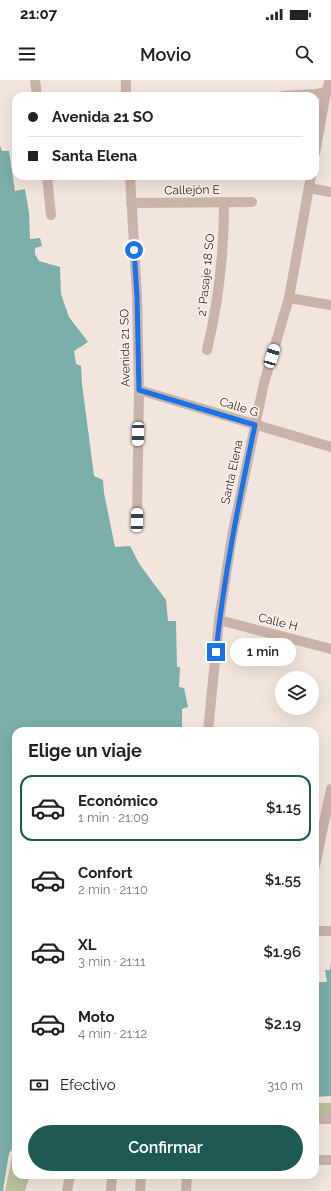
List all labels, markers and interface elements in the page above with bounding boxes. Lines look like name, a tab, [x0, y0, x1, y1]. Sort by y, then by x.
text: 21:07	[20, 5, 57, 23]
icon: menu	[16, 43, 38, 65]
icon: search	[293, 43, 315, 65]
text: Movio	[140, 44, 191, 65]
text: Avenida 21 SO	[52, 108, 153, 126]
text: Santa Elena	[52, 147, 137, 165]
street label: Callejón E	[164, 183, 220, 197]
street label: 2° Pasaje 18 SO	[195, 233, 217, 317]
route start	[125, 241, 143, 259]
street label: Avenida 21 SO	[117, 309, 133, 387]
car	[263, 343, 281, 369]
street label: Calle G	[218, 394, 260, 420]
car	[132, 422, 144, 446]
street label: Santa Elena	[218, 438, 246, 506]
car	[131, 508, 143, 532]
street label: Calle H	[257, 610, 299, 634]
callout: 1 min	[230, 638, 296, 666]
route end	[207, 643, 225, 661]
text: 1 min	[247, 644, 279, 659]
map controls	[275, 671, 319, 715]
button: layers	[275, 671, 319, 715]
text: Elige un viaje	[28, 740, 142, 761]
icon: car	[30, 790, 66, 826]
text: Económico	[78, 792, 158, 810]
text: $1.15	[266, 799, 301, 817]
text: 1 min · 21:09	[78, 810, 149, 825]
icon: car	[30, 862, 66, 898]
text: Confort	[78, 864, 132, 882]
text: $1.55	[265, 871, 301, 889]
text: 2 min · 21:10	[78, 882, 148, 897]
icon: car	[30, 934, 66, 970]
text: XL	[78, 936, 96, 954]
text: $1.96	[263, 943, 301, 961]
text: 3 min · 21:11	[78, 954, 146, 969]
icon: car	[30, 1006, 66, 1042]
text: Moto	[78, 1008, 115, 1026]
text: $2.19	[264, 1015, 301, 1033]
text: 4 min · 21:12	[78, 1026, 147, 1041]
icon: cash	[28, 1074, 50, 1096]
text: Efectivo	[60, 1076, 116, 1094]
text: 310 m	[267, 1078, 303, 1093]
button: Confirmar	[28, 1125, 303, 1171]

